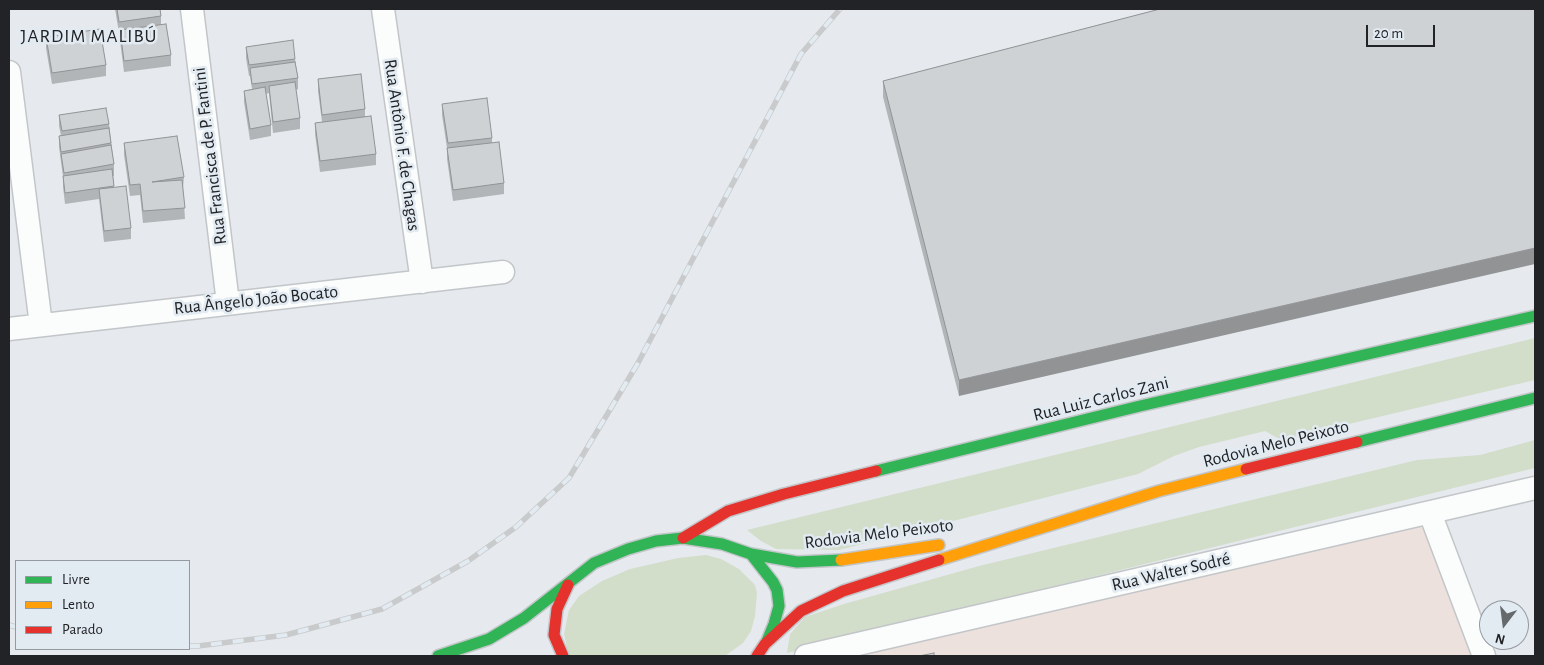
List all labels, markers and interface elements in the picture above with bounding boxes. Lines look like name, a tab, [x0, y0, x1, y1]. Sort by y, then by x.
scale bar	[1369, 15, 1438, 47]
district label: JARDIM MALIBÚ	[19, 25, 159, 47]
text: 20 m	[1374, 26, 1403, 41]
street label: Rua Antônio F. de Chagas	[379, 58, 425, 232]
street label: Rua Francisca de P. Fantini	[188, 66, 232, 246]
street label: Rua Ângelo João Bocato	[173, 281, 339, 319]
street label: Rua Luiz Carlos Zani	[1031, 372, 1171, 426]
street label: Rodovia Melo Peixoto	[1201, 415, 1351, 473]
street label: Rodovia Melo Peixoto	[803, 514, 955, 554]
street label: Rua Walter Sodré	[1110, 548, 1232, 596]
legend	[15, 560, 190, 650]
text: Livre	[62, 572, 90, 587]
text: Lento	[62, 597, 95, 612]
north arrow	[1479, 600, 1529, 650]
text: Parado	[62, 622, 103, 637]
text: N	[1494, 631, 1507, 647]

